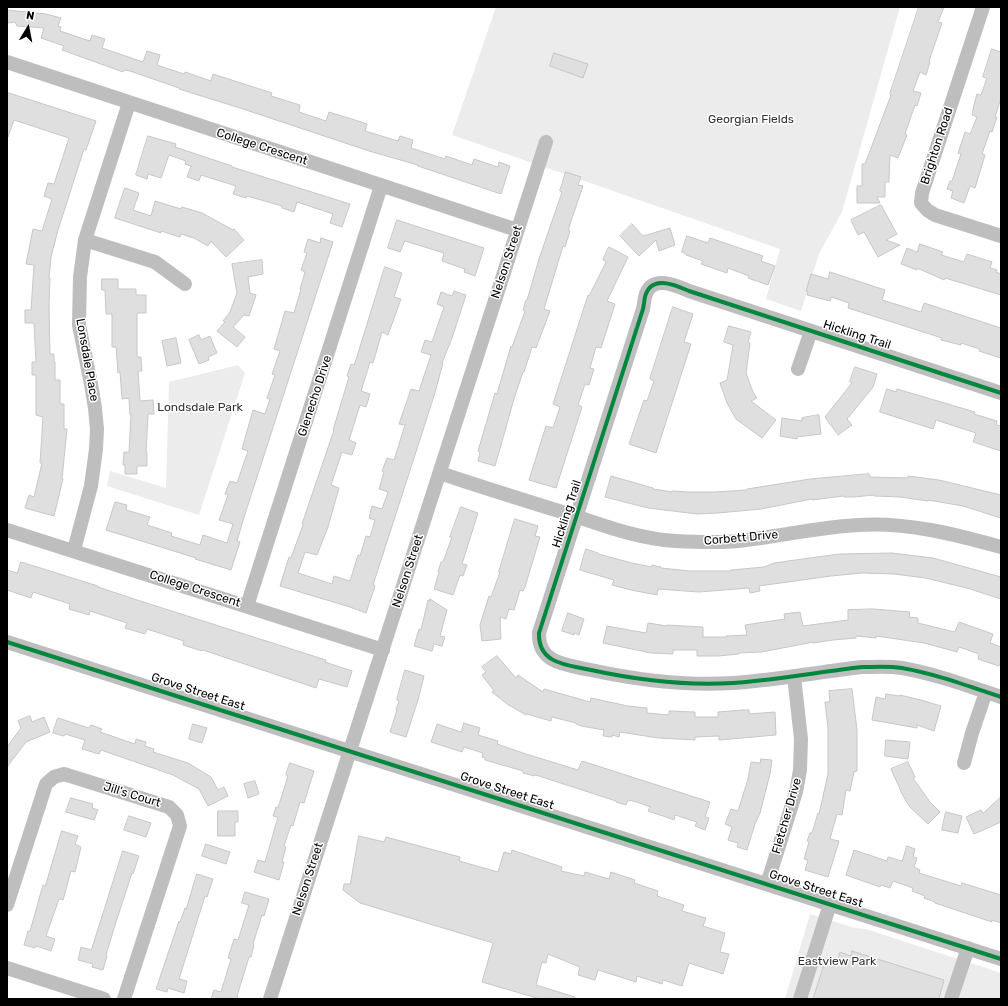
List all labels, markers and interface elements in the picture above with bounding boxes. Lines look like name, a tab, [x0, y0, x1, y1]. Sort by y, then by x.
north arrow	[8, 8, 48, 48]
text: N	[25, 9, 35, 23]
street label: Brighton Road	[918, 106, 956, 186]
park label: Georgian Fields	[708, 113, 794, 127]
street label: College Crescent	[215, 126, 309, 168]
street label: Nelson Street	[488, 224, 526, 300]
street label: Lonsdale Place	[73, 317, 101, 403]
street label: Hickling Trail	[821, 317, 893, 353]
street label: Glenecho Drive	[295, 354, 335, 438]
park label: Londsdale Park	[157, 401, 243, 415]
street label: Hickling Trail	[549, 478, 585, 550]
street label: Corbett Drive	[703, 528, 779, 548]
street label: Nelson Street	[389, 533, 427, 609]
street label: College Crescent	[148, 568, 242, 610]
street label: Grove Street East	[149, 670, 247, 714]
street label: Grove Street East	[458, 769, 556, 813]
street label: Fletcher Drive	[769, 776, 805, 856]
street label: Jill's Court	[102, 779, 162, 811]
street label: Nelson Street	[289, 841, 327, 917]
street label: Grove Street East	[767, 867, 865, 911]
park label: Eastview Park	[798, 955, 876, 969]

